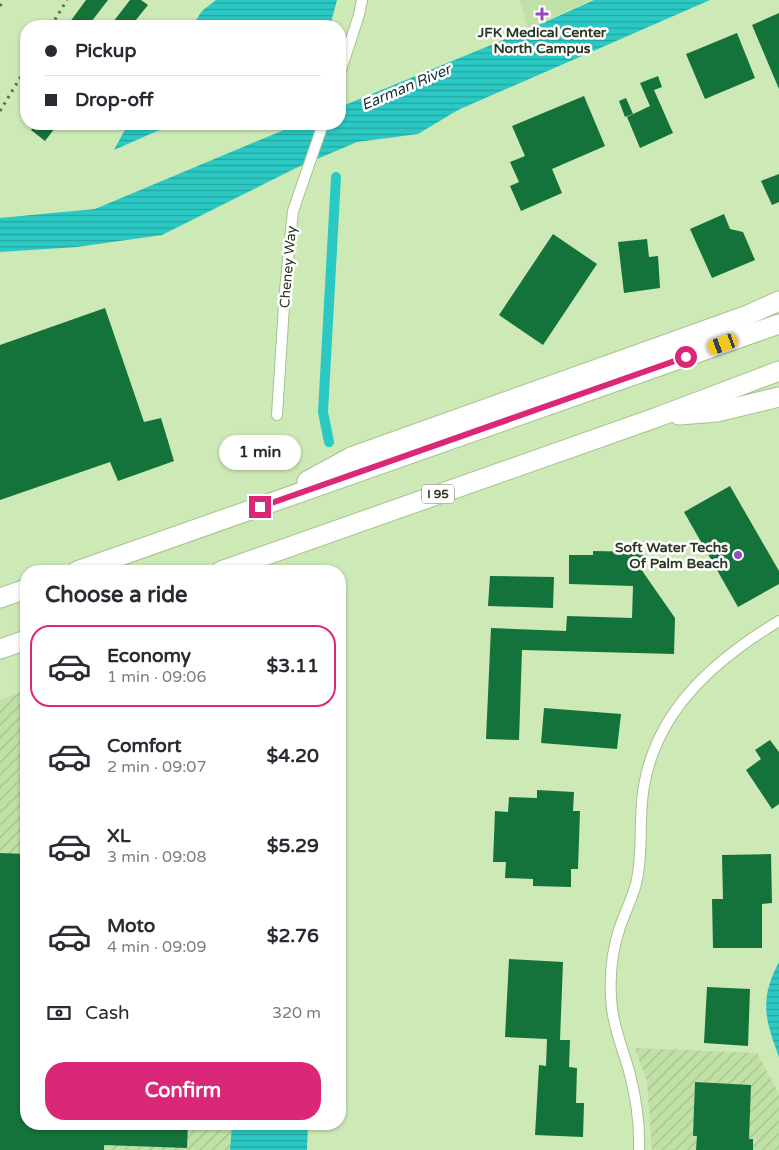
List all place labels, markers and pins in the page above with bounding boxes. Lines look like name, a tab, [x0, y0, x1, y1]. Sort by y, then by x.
marker: JFK Medical Center North Campus	[535, 7, 549, 21]
place label: JFK Medical Center North Campus	[477, 24, 607, 57]
place label: Soft Water Techs Of Palm Beach	[615, 539, 728, 572]
marker: Soft Water Techs Of Palm Beach	[732, 549, 744, 561]

